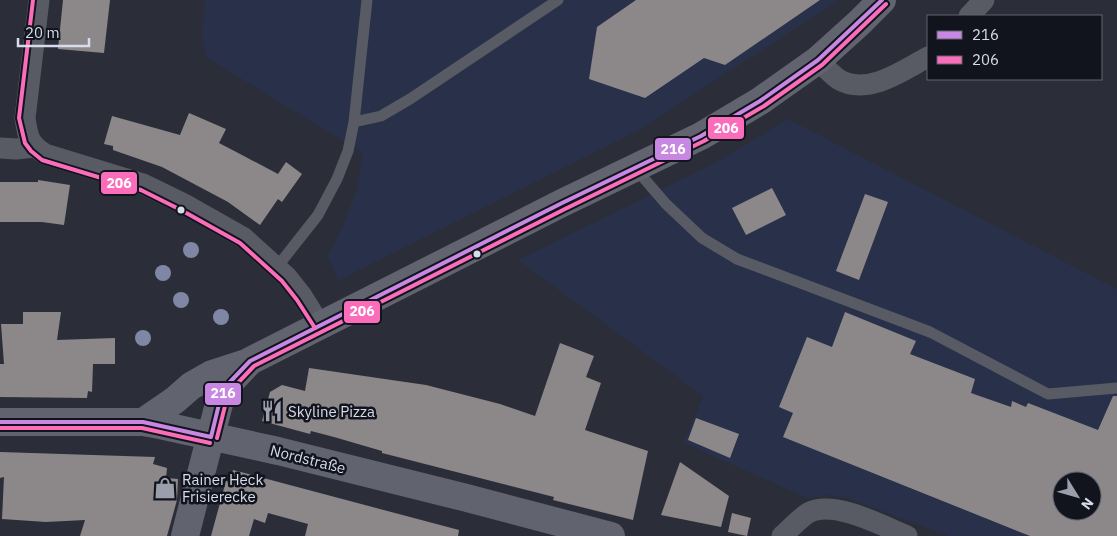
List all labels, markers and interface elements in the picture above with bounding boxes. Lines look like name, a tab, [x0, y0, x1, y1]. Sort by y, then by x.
scale bar	[18, 15, 89, 47]
legend	[927, 15, 1102, 80]
text: 20 m	[25, 23, 60, 42]
text: 216	[972, 25, 999, 44]
text: 206	[972, 50, 999, 69]
line badge: 206	[707, 116, 745, 140]
text: 206	[713, 119, 739, 137]
line badge: 216	[654, 137, 692, 161]
text: 216	[660, 140, 686, 158]
line badge: 206	[100, 171, 138, 195]
text: 206	[106, 174, 132, 192]
unlabelled marker	[176, 205, 186, 215]
unlabelled marker	[472, 249, 482, 259]
line badge: 206	[343, 300, 381, 324]
text: 206	[349, 302, 375, 320]
line badge: 216	[204, 382, 242, 406]
text: 216	[210, 384, 236, 402]
restaurant icon: Skyline Pizza	[259, 398, 285, 424]
place label: Skyline Pizza	[288, 402, 375, 421]
street label: Nordstraße	[268, 440, 348, 478]
place label: Rainer Heck Frisierecke	[182, 470, 263, 506]
north arrow	[1052, 471, 1102, 521]
shop icon: Rainer Heck Frisierecke	[152, 475, 178, 501]
text: N	[1077, 494, 1098, 513]

